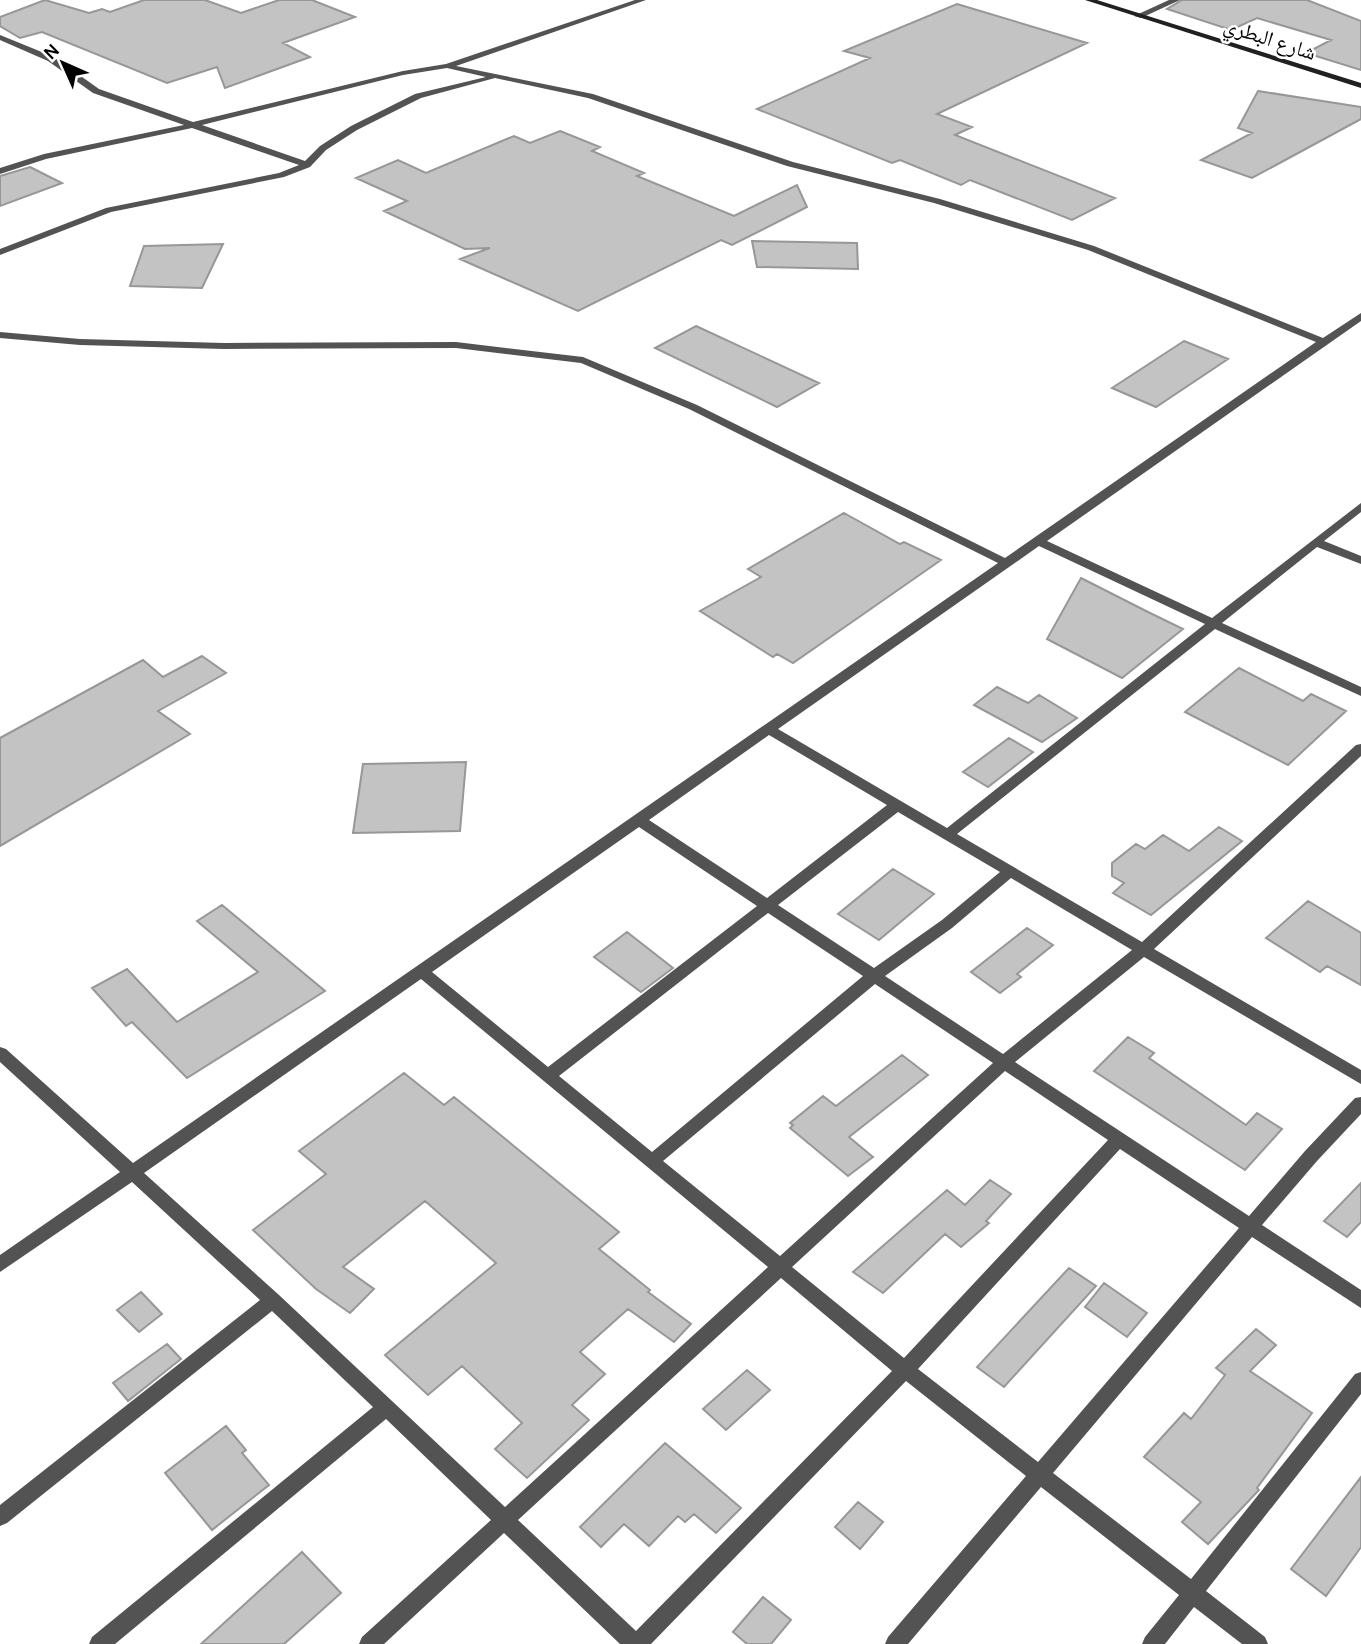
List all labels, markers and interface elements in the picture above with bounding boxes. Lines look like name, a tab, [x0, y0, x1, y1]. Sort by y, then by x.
street label: شارع البطري	[1220, 13, 1319, 69]
north arrow	[28, 28, 98, 98]
text: N	[39, 39, 64, 64]

